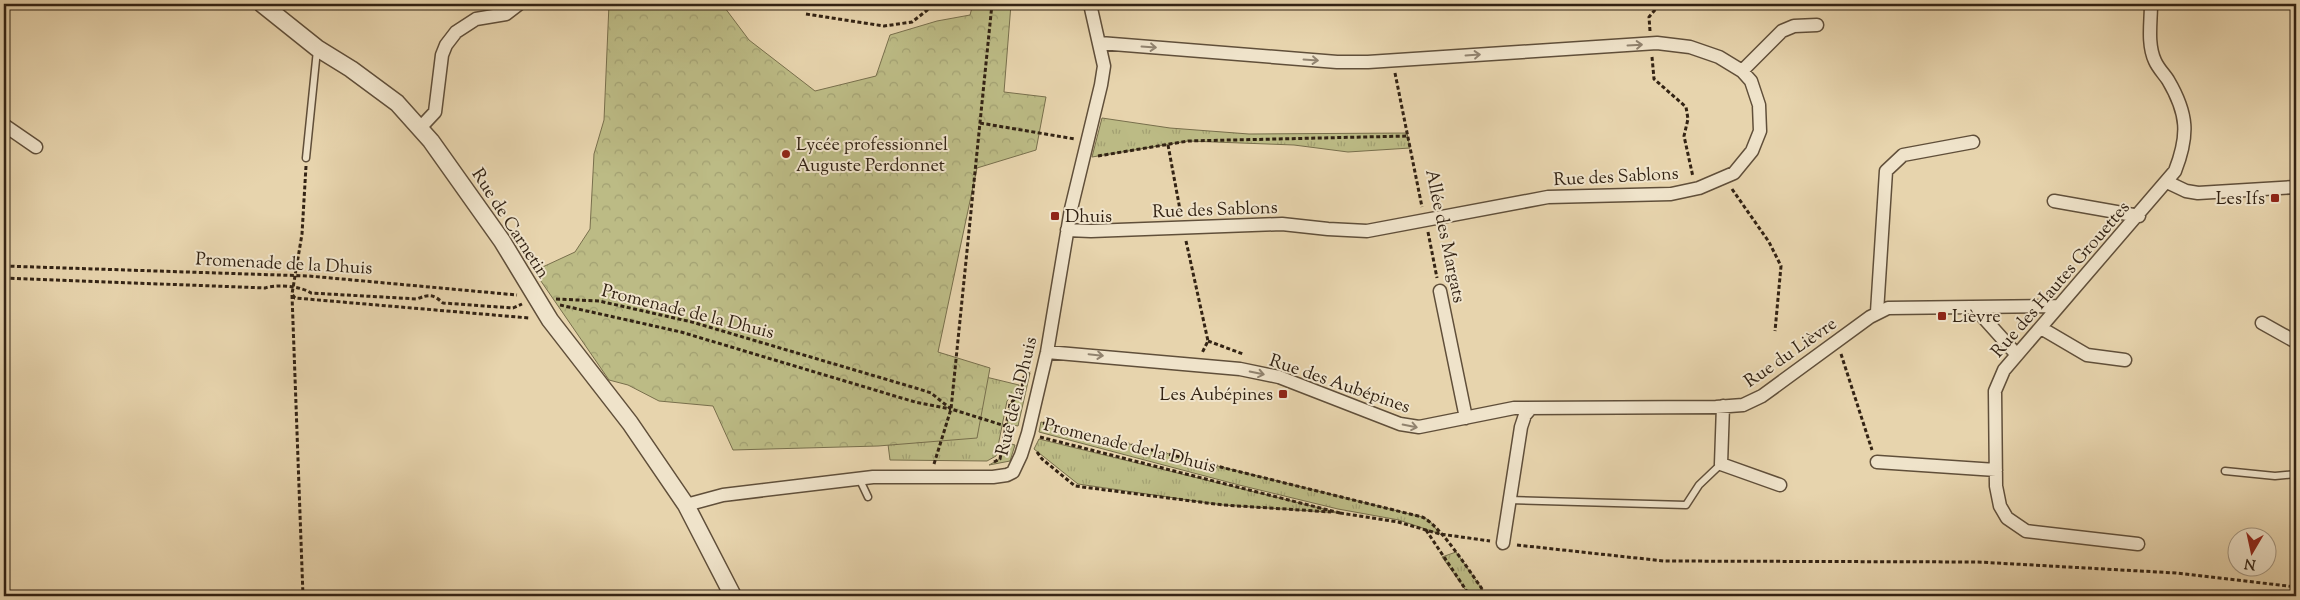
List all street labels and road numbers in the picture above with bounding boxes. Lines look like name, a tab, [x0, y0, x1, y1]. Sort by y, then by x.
street label: Rue des Sablons	[1553, 162, 1679, 194]
street label: Rue de Carnetin	[464, 164, 555, 285]
street label: Allée des Margats	[1417, 167, 1471, 306]
street label: Rue des Sablons	[1152, 196, 1278, 226]
street label: Rue des Hautes Grouettes	[1986, 196, 2137, 364]
street label: Promenade de la Dhuis	[195, 247, 373, 283]
street label: Promenade de la Dhuis	[598, 279, 777, 347]
street label: Rue du Lièvre	[1740, 312, 1843, 395]
street label: Rue de la Dhuis	[991, 334, 1045, 459]
street label: Rue des Aubépines	[1265, 349, 1413, 421]
street label: Promenade de la Dhuis	[1040, 413, 1219, 481]

